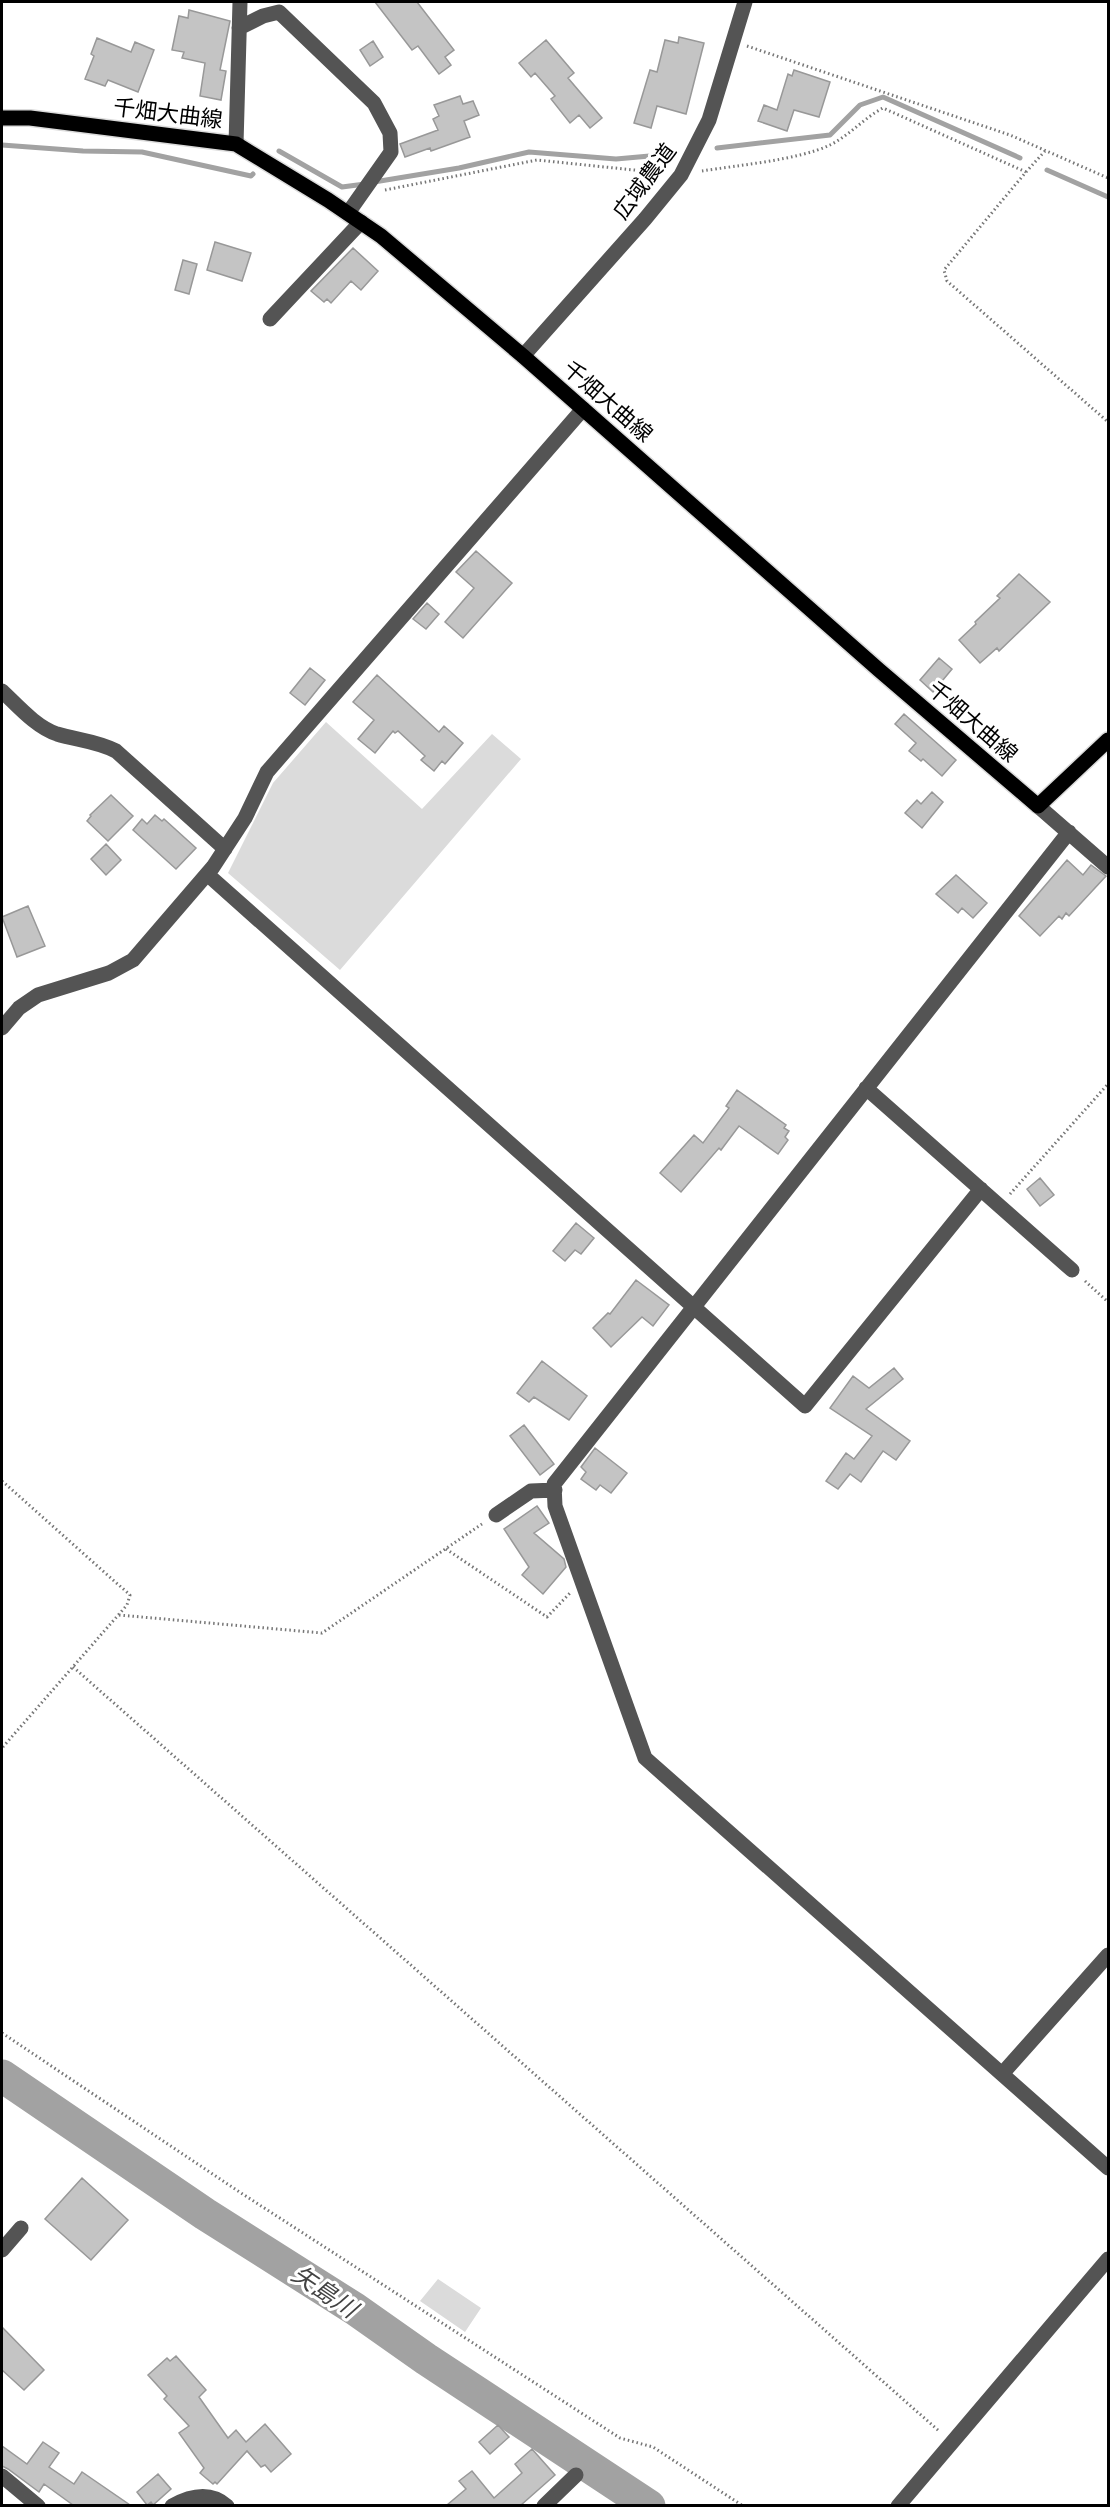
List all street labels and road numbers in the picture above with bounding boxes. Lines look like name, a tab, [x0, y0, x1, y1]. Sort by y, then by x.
street label: 千畑大曲線	[111, 89, 225, 137]
street label: 広域農道	[604, 136, 684, 226]
street label: 千畑大曲線	[555, 352, 661, 450]
street label: 千畑大曲線	[920, 672, 1026, 770]

